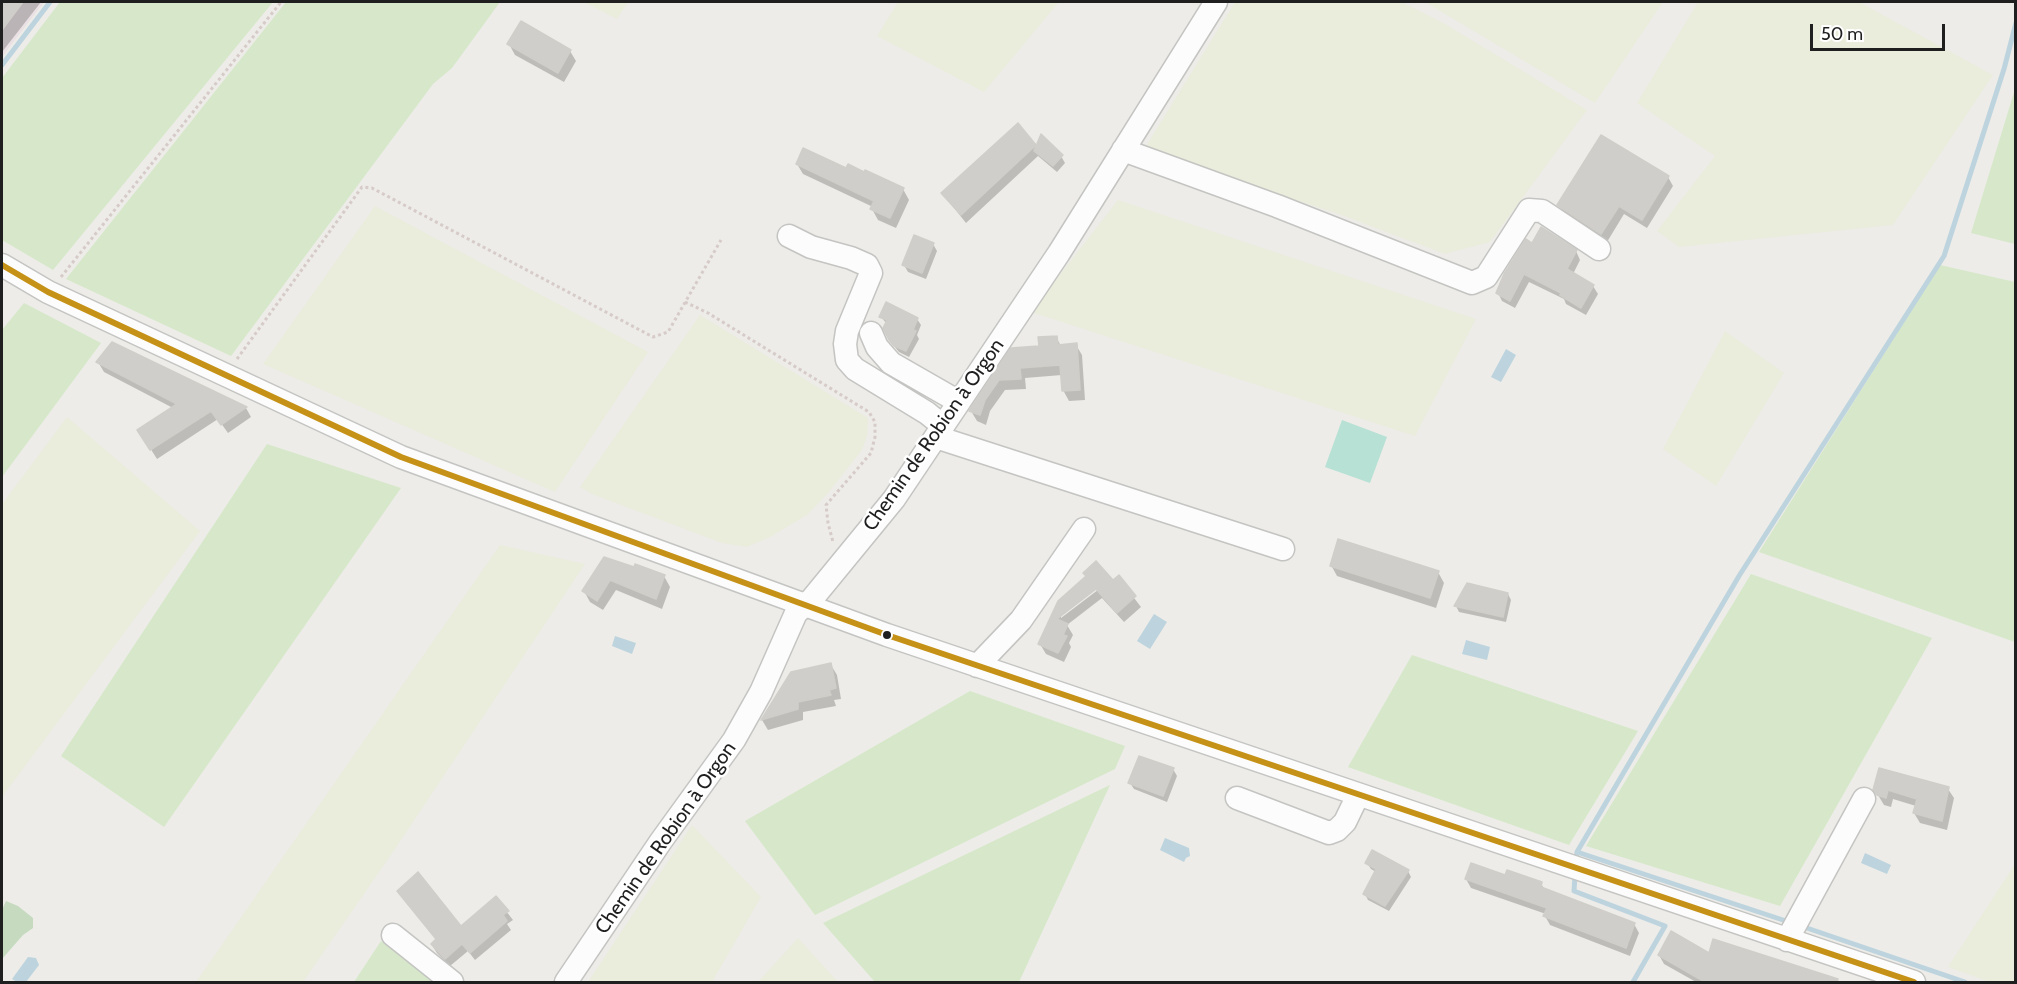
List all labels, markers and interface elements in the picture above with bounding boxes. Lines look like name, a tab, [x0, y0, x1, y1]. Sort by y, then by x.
scale bar	[1813, 12, 1948, 50]
text: 50 m	[1821, 23, 1863, 45]
street label: Chemin de Robion à Orgon	[858, 334, 1010, 536]
unlabelled marker	[881, 629, 893, 641]
street label: Chemin de Robion à Orgon	[590, 737, 742, 939]

